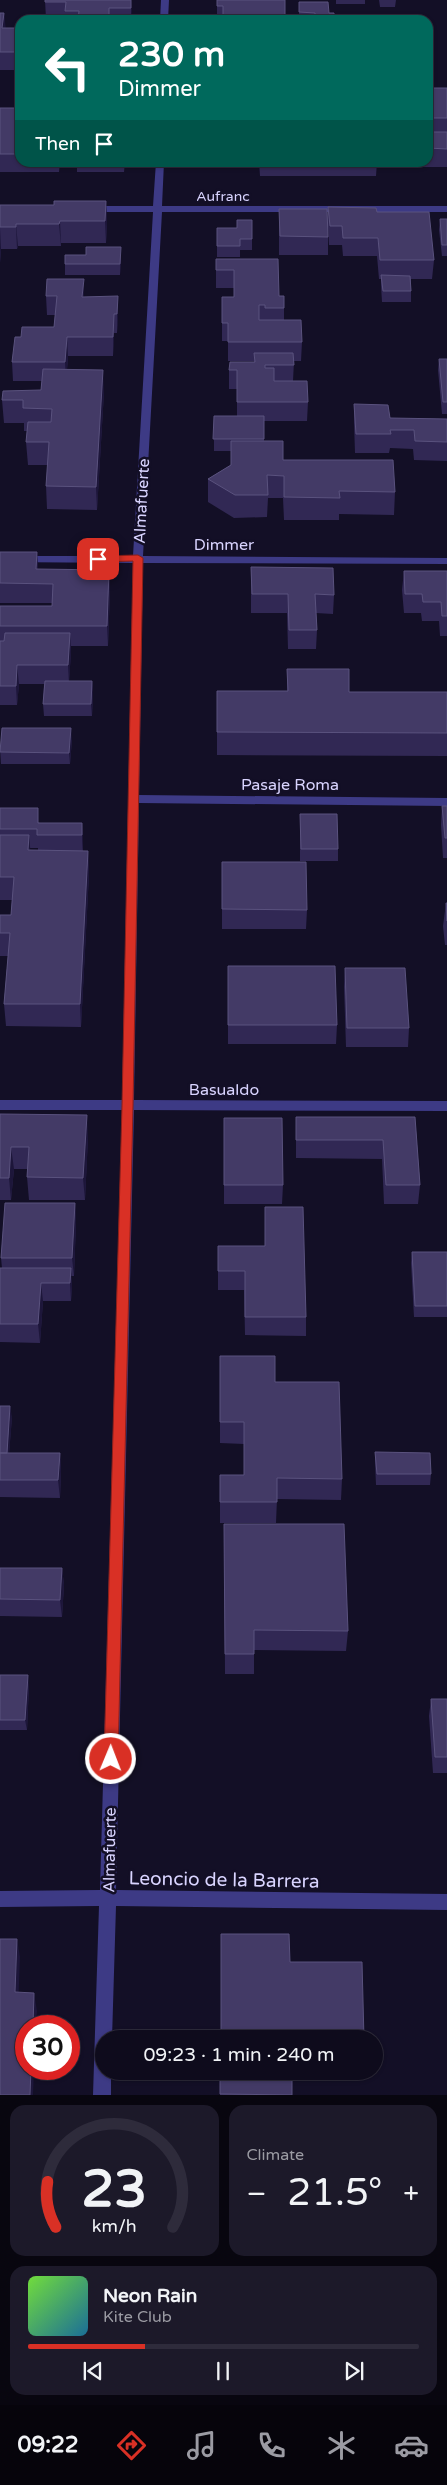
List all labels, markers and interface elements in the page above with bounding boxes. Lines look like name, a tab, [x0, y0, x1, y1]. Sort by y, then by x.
text: 230 m	[118, 34, 225, 76]
icon: left	[35, 35, 100, 100]
text: Dimmer	[118, 76, 201, 102]
icon: arrive	[90, 130, 118, 158]
text: Then	[35, 133, 80, 155]
street label: Aufranc	[196, 188, 250, 205]
street label: Almafuerte	[130, 458, 154, 544]
street label: Dimmer	[194, 535, 255, 555]
pin	[77, 538, 119, 580]
icon: arrive	[84, 545, 112, 573]
street label: Pasaje Roma	[241, 775, 339, 795]
street label: Basualdo	[189, 1080, 259, 1100]
position arrow	[84, 1732, 136, 1784]
street label: Almafuerte	[99, 1807, 121, 1893]
street label: Leoncio de la Barrera	[128, 1867, 320, 1893]
speed limit sign: 30	[15, 2015, 80, 2080]
text: 09:23 · 1 min · 240 m	[143, 2044, 335, 2066]
text: Climate	[247, 2145, 304, 2165]
text: 23	[82, 2158, 147, 2221]
text: 21.5°	[287, 2170, 382, 2216]
text: −	[247, 2177, 266, 2211]
text: +	[403, 2177, 419, 2211]
text: km/h	[92, 2216, 137, 2237]
text: Neon Rain	[103, 2285, 197, 2307]
text: Kite Club	[103, 2307, 172, 2327]
icon: previous	[79, 2357, 107, 2385]
icon: pause	[209, 2357, 237, 2385]
icon: next	[340, 2357, 368, 2385]
icon: directions	[114, 2428, 149, 2463]
icon: music	[184, 2428, 219, 2463]
icon: phone	[254, 2428, 289, 2463]
icon: climate	[324, 2428, 359, 2463]
icon: car	[394, 2428, 429, 2463]
text: 09:22	[18, 2432, 79, 2458]

